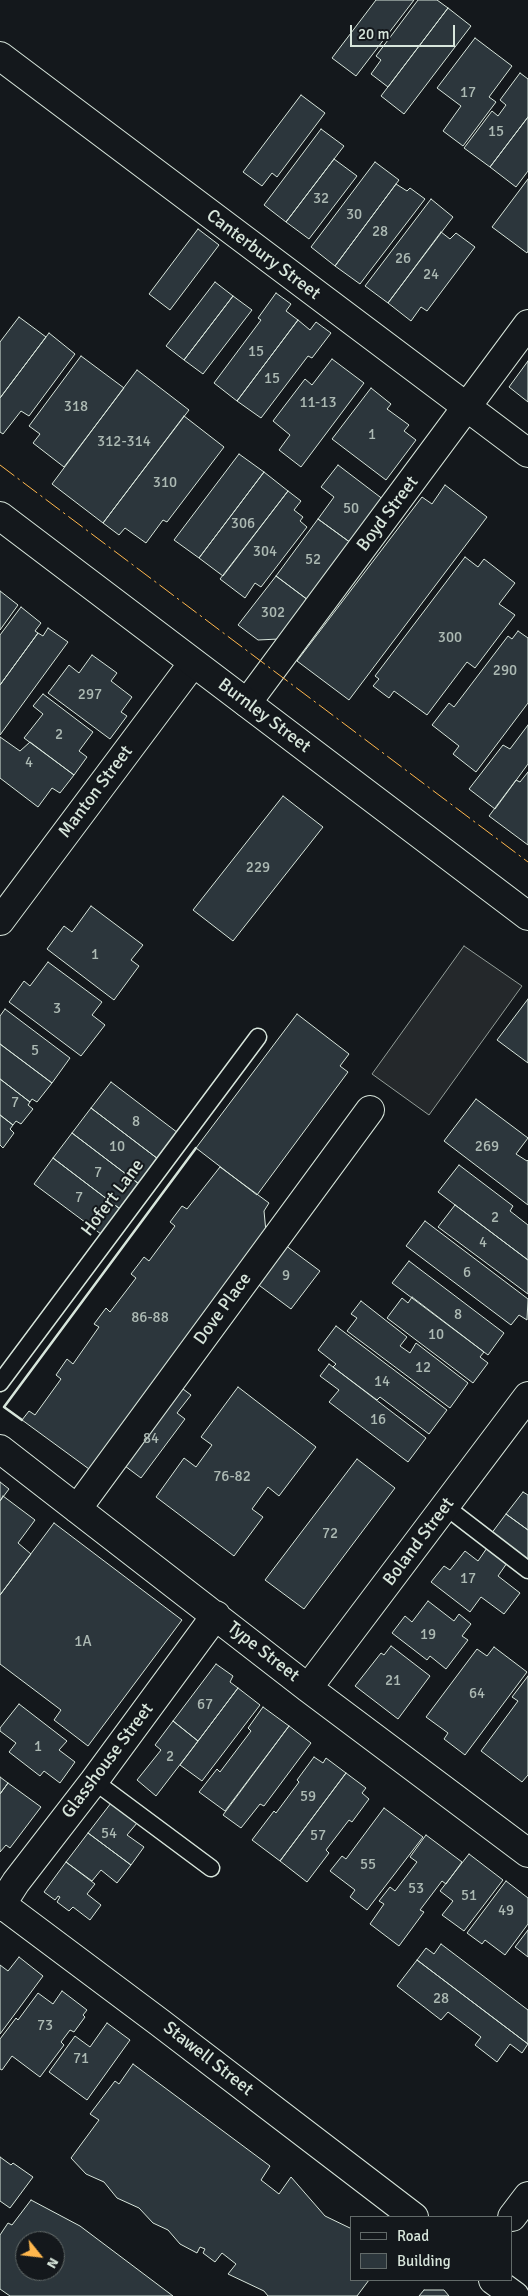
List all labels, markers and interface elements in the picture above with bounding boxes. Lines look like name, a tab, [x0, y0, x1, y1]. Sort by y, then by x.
scale bar	[353, 15, 458, 47]
text: 20 m	[358, 25, 389, 43]
house number: 17	[460, 84, 476, 102]
house number: 15	[488, 123, 504, 141]
house number: 32	[313, 190, 329, 208]
street label: Canterbury Street	[202, 205, 324, 305]
house number: 30	[346, 206, 362, 224]
house number: 28	[372, 223, 388, 241]
house number: 26	[395, 250, 411, 268]
house number: 24	[423, 266, 439, 284]
house number: 15	[248, 343, 264, 361]
house number: 15	[264, 370, 280, 388]
house number: 11-13	[299, 394, 337, 412]
house number: 318	[64, 398, 88, 416]
house number: 1	[368, 426, 376, 444]
house number: 312-314	[97, 433, 151, 451]
street label: Boyd Street	[353, 472, 423, 556]
house number: 310	[153, 474, 177, 492]
house number: 50	[343, 500, 359, 518]
house number: 306	[231, 515, 255, 533]
house number: 304	[253, 543, 277, 561]
house number: 52	[305, 551, 321, 569]
house number: 302	[261, 604, 285, 622]
house number: 300	[438, 629, 462, 647]
house number: 290	[493, 662, 517, 680]
street label: Burnley Street	[213, 674, 315, 758]
house number: 297	[78, 686, 102, 704]
house number: 2	[55, 726, 63, 744]
street label: Manton Street	[54, 742, 138, 842]
house number: 4	[25, 754, 33, 772]
house number: 229	[246, 859, 270, 877]
house number: 1	[91, 946, 99, 964]
house number: 3	[53, 1000, 61, 1018]
house number: 5	[31, 1042, 39, 1060]
house number: 7	[11, 1094, 19, 1112]
house number: 8	[132, 1113, 140, 1131]
house number: 10	[109, 1138, 125, 1156]
house number: 269	[475, 1138, 499, 1156]
street label: Hofert Lane	[77, 1155, 149, 1241]
house number: 7	[94, 1164, 102, 1182]
house number: 7	[75, 1189, 83, 1207]
house number: 2	[491, 1209, 499, 1227]
house number: 4	[479, 1234, 487, 1252]
house number: 6	[463, 1264, 471, 1282]
house number: 9	[282, 1267, 290, 1285]
street label: Dove Place	[190, 1269, 256, 1349]
house number: 8	[454, 1306, 462, 1324]
house number: 86-88	[131, 1309, 169, 1327]
house number: 10	[428, 1326, 444, 1344]
house number: 12	[415, 1359, 431, 1377]
house number: 14	[374, 1373, 390, 1391]
house number: 16	[370, 1411, 386, 1429]
house number: 84	[143, 1430, 159, 1448]
house number: 76-82	[213, 1468, 251, 1486]
street label: Boland Street	[379, 1494, 459, 1590]
house number: 72	[322, 1525, 338, 1543]
house number: 17	[460, 1570, 476, 1588]
street label: Type Street	[223, 1617, 303, 1687]
house number: 19	[420, 1626, 436, 1644]
house number: 1A	[74, 1633, 92, 1651]
house number: 21	[385, 1672, 401, 1690]
house number: 64	[469, 1685, 485, 1703]
house number: 67	[197, 1696, 213, 1714]
street label: Glasshouse Street	[58, 1699, 158, 1823]
house number: 1	[34, 1738, 42, 1756]
house number: 2	[166, 1748, 174, 1766]
house number: 59	[300, 1788, 316, 1806]
house number: 54	[101, 1825, 117, 1843]
house number: 57	[310, 1827, 326, 1845]
house number: 55	[360, 1856, 376, 1874]
house number: 53	[408, 1880, 424, 1898]
house number: 51	[461, 1887, 477, 1905]
house number: 49	[498, 1902, 514, 1920]
house number: 28	[433, 1990, 449, 2008]
house number: 73	[37, 2017, 53, 2035]
street label: Stawell Street	[159, 2017, 257, 2101]
house number: 71	[73, 2050, 89, 2068]
legend	[350, 2216, 513, 2281]
text: Road	[397, 2227, 429, 2245]
north arrow	[15, 2231, 65, 2281]
text: Building	[397, 2252, 451, 2270]
text: N	[43, 2255, 62, 2271]

